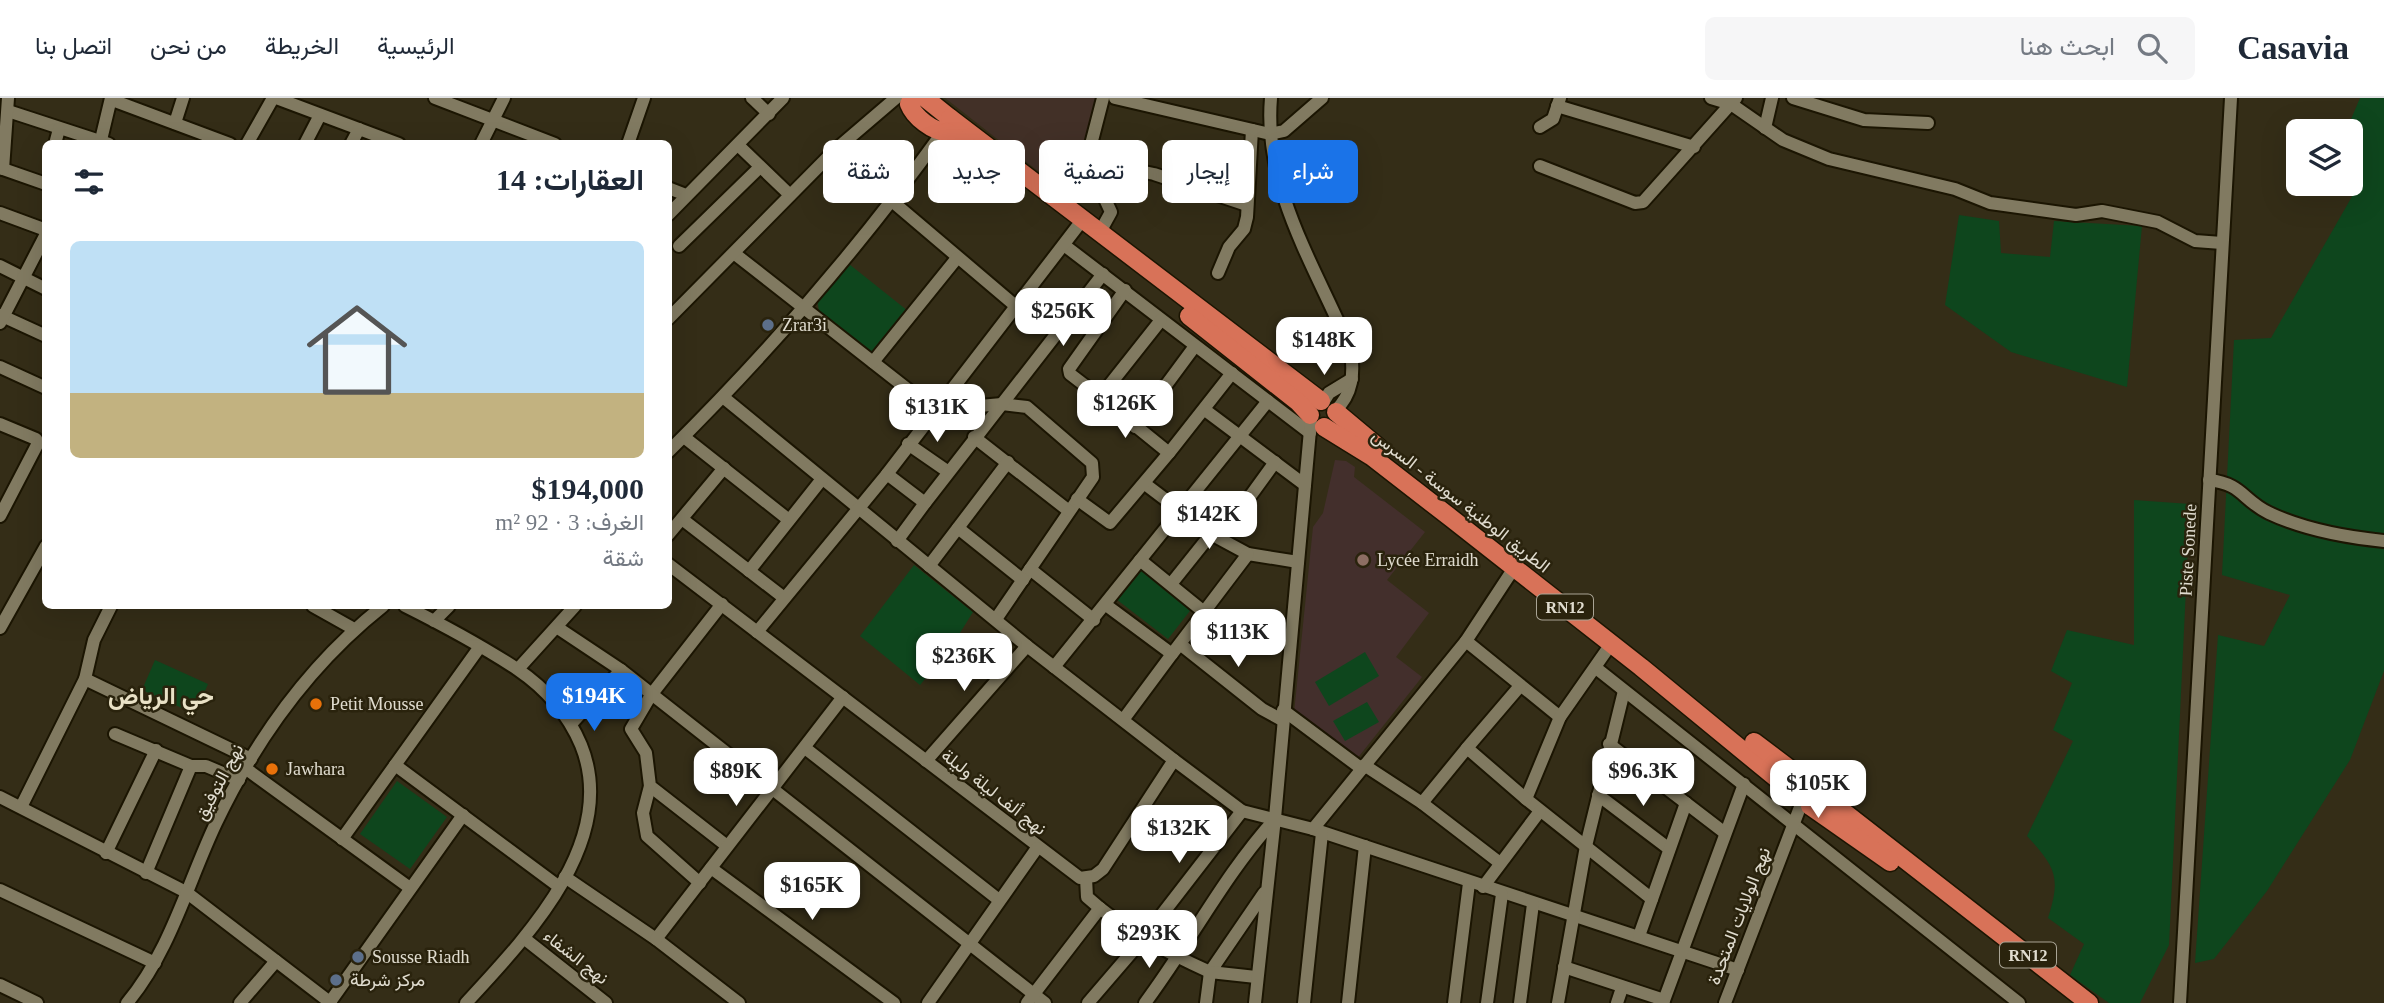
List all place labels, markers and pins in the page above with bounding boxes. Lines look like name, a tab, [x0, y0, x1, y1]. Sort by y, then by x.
pin: $256K	[1014, 288, 1112, 348]
place label: Zrar3i	[782, 315, 827, 335]
marker: Zrar3i	[760, 317, 776, 333]
pin: $148K	[1275, 317, 1373, 377]
pin: $126K	[1076, 380, 1174, 440]
pin: $131K	[888, 384, 986, 444]
pin: $142K	[1160, 491, 1258, 551]
place label: Lycée Erraidh	[1377, 550, 1478, 570]
marker: Lycée Erraidh	[1355, 552, 1371, 568]
pin: $113K	[1189, 610, 1287, 669]
pin: $236K	[915, 634, 1013, 693]
pin: $194K	[545, 674, 643, 733]
place label: Petit Mousse	[330, 694, 424, 714]
marker: Petit Mousse	[308, 696, 324, 712]
pin: $89K	[695, 748, 777, 808]
pin: $96.3K	[1586, 748, 1700, 808]
place label: Jawhara	[286, 759, 345, 779]
pin: $105K	[1769, 760, 1867, 820]
marker: Jawhara	[264, 761, 280, 777]
pin: $132K	[1130, 806, 1228, 865]
pin: $165K	[763, 862, 861, 922]
pin: $293K	[1100, 910, 1198, 970]
place label: Sousse Riadh	[372, 947, 470, 967]
marker: Sousse Riadh	[350, 949, 366, 965]
place label: مركز شرطة	[350, 970, 425, 991]
marker: مركز شرطة	[328, 972, 344, 988]

